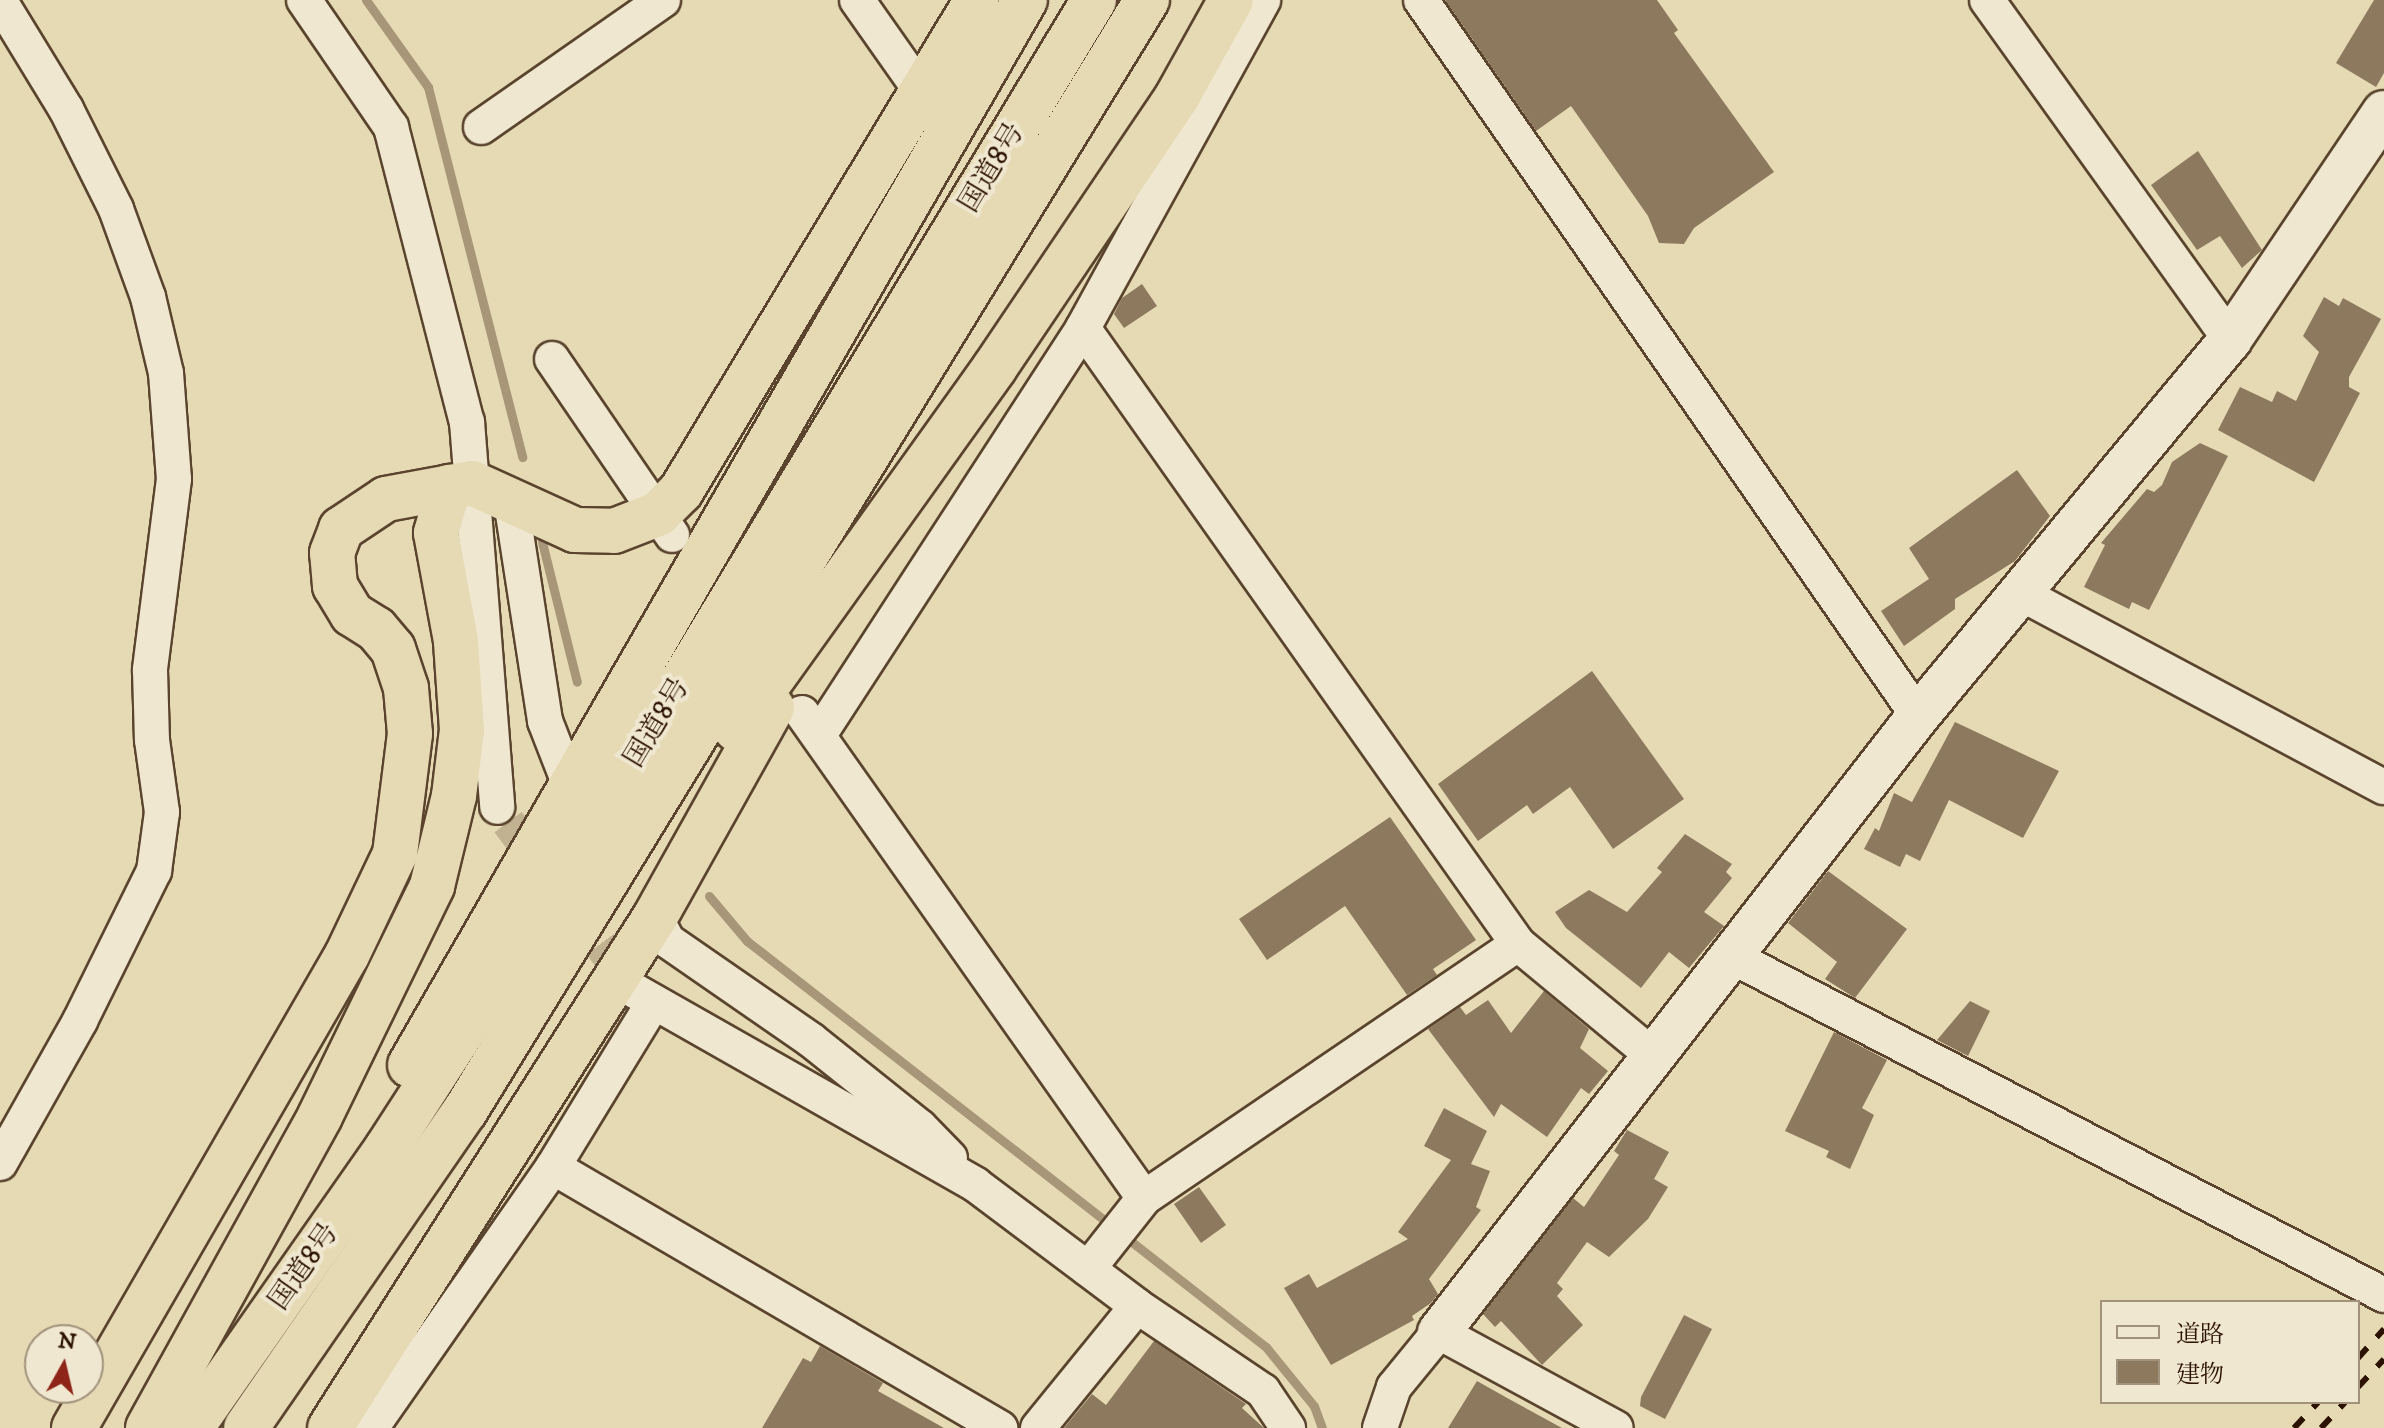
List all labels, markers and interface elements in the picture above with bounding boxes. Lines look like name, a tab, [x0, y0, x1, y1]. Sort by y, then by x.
street label: 国道8号	[952, 117, 1032, 219]
street label: 国道8号	[617, 672, 697, 774]
street label: 国道8号	[262, 1217, 346, 1317]
legend	[2100, 1300, 2360, 1404]
text: 道路	[2176, 1320, 2224, 1350]
north arrow	[24, 1324, 104, 1404]
text: N	[56, 1327, 78, 1356]
text: 建物	[2176, 1360, 2224, 1390]

